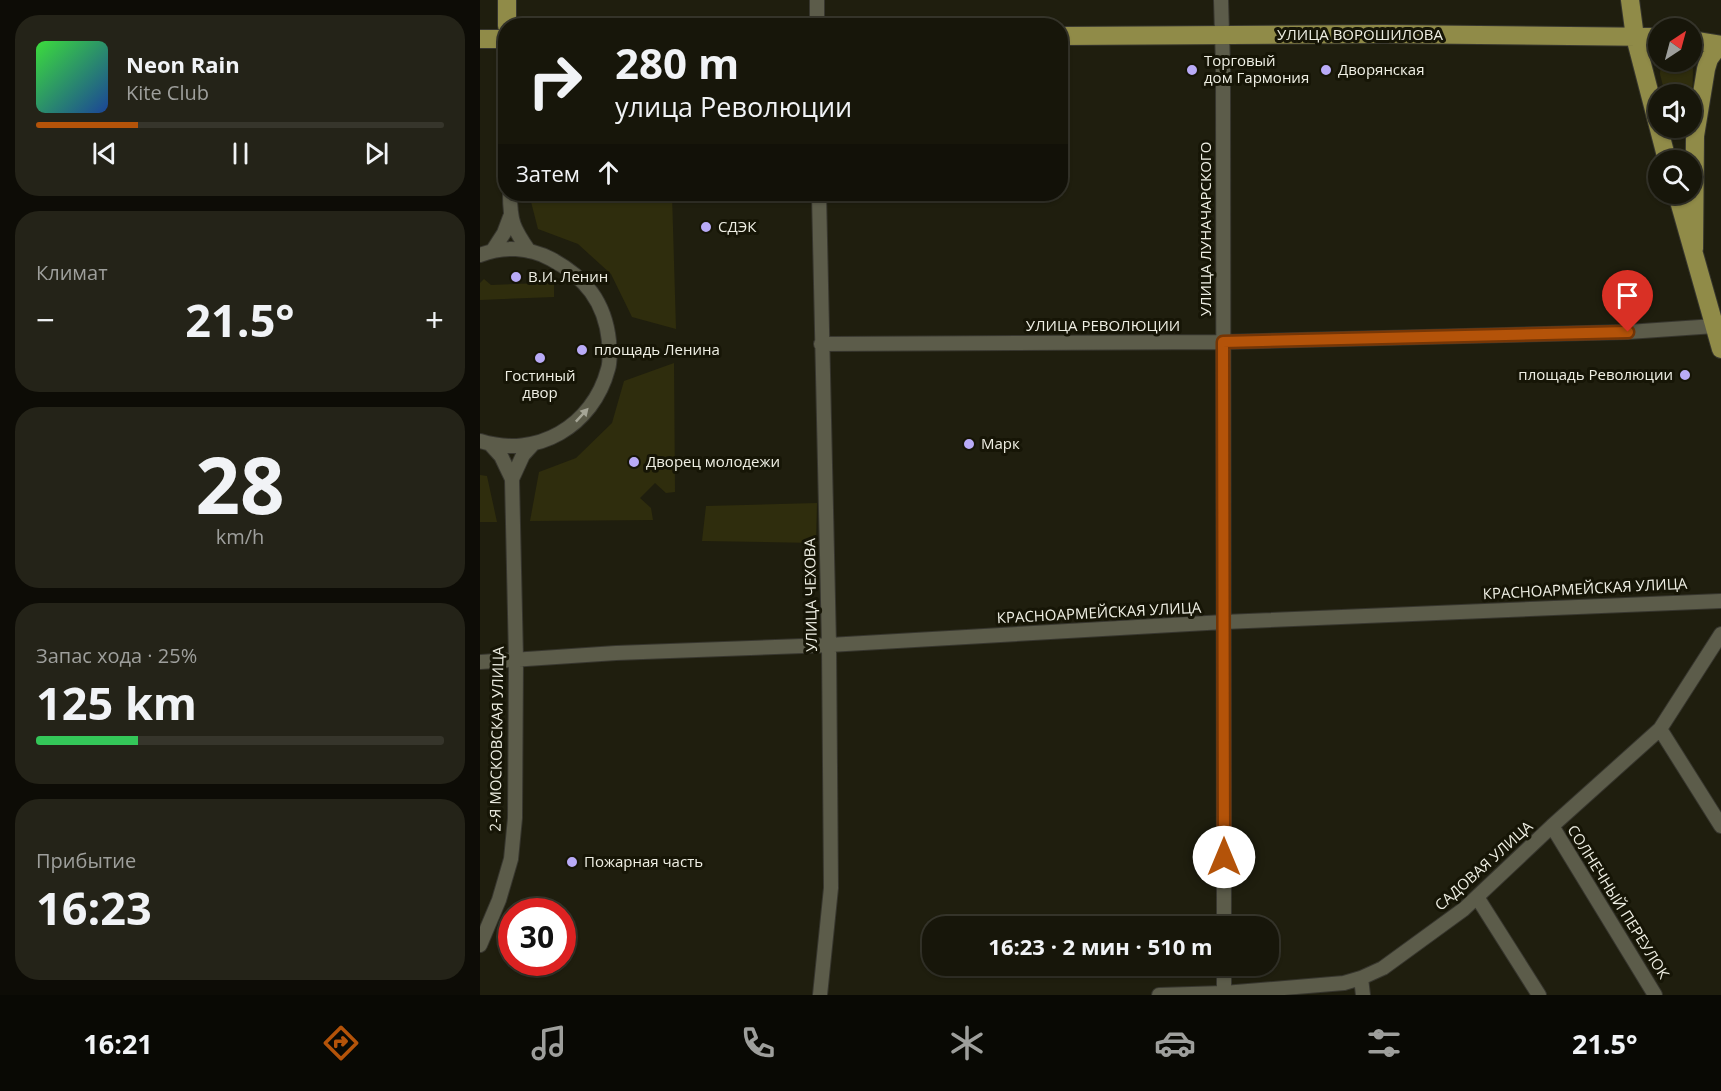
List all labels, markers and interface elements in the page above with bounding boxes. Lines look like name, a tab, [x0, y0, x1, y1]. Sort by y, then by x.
north arrow	[1648, 18, 1702, 72]
map controls	[1648, 18, 1702, 204]
street label: УЛИЦА ВОРОШИЛОВА	[1277, 24, 1443, 44]
text: 280 m	[615, 34, 739, 91]
icon: right	[516, 42, 594, 120]
text: Neon Rain	[126, 49, 240, 79]
place label: Торговый дом Гармония	[1204, 50, 1309, 87]
place label: Дворянская	[1338, 59, 1424, 79]
marker: Торговый дом Гармония	[1185, 63, 1199, 77]
marker: Дворянская	[1319, 63, 1333, 77]
text: Kite Club	[126, 79, 209, 106]
button: sound	[1648, 84, 1702, 138]
text: улица Революции	[615, 88, 852, 125]
icon: previous	[88, 137, 121, 170]
icon: pause	[224, 137, 257, 170]
icon: next	[360, 137, 393, 170]
street label: УЛИЦА ЛУНАЧАРСКОГО	[1195, 142, 1215, 316]
button: search	[1648, 150, 1702, 204]
icon: ahead	[592, 156, 625, 189]
text: Затем	[516, 158, 580, 188]
place label: СДЭК	[718, 216, 757, 236]
marker: СДЭК	[699, 220, 713, 234]
text: Климат	[36, 259, 108, 286]
place label: В.И. Ленин	[528, 266, 608, 286]
marker: В.И. Ленин	[509, 270, 523, 284]
pin	[1602, 270, 1653, 332]
icon: arrive	[1611, 279, 1644, 312]
text: 21.5°	[185, 289, 295, 350]
text: −	[36, 297, 55, 342]
text: +	[425, 297, 444, 342]
street label: УЛИЦА РЕВОЛЮЦИИ	[1026, 315, 1180, 335]
place label: площадь Ленина	[594, 339, 720, 359]
marker: площадь Ленина	[575, 343, 589, 357]
marker: Гостиный двор	[533, 351, 547, 365]
place label: площадь Революции	[1518, 364, 1673, 384]
place label: Гостиный двор	[504, 365, 576, 402]
marker: площадь Революции	[1678, 368, 1692, 382]
one-way arrow	[575, 408, 588, 423]
text: 28	[195, 431, 285, 537]
place label: Марк	[981, 433, 1020, 453]
marker: Марк	[962, 437, 976, 451]
place label: Дворец молодежи	[646, 451, 780, 471]
marker: Дворец молодежи	[627, 455, 641, 469]
text: km/h	[216, 523, 264, 550]
street label: УЛИЦА ЧЕХОВА	[799, 537, 821, 652]
street label: КРАСНОАРМЕЙСКАЯ УЛИЦА	[1482, 573, 1688, 603]
street label: КРАСНОАРМЕЙСКАЯ УЛИЦА	[996, 597, 1202, 627]
text: Запас хода · 25%	[36, 642, 197, 669]
street label: 2-Я МОСКОВСКАЯ УЛИЦА	[484, 646, 508, 832]
text: 125 km	[36, 672, 197, 733]
street label: САДОВАЯ УЛИЦА	[1430, 816, 1537, 915]
street label: СОЛНЕЧНЫЙ ПЕРЕУЛОК	[1563, 821, 1675, 983]
position arrow	[1192, 825, 1256, 889]
text: Прибытие	[36, 847, 136, 874]
place label: Пожарная часть	[584, 851, 703, 871]
marker: Пожарная часть	[565, 855, 579, 869]
text: 16:23	[36, 877, 152, 938]
speed limit sign: 30	[498, 898, 576, 976]
text: 16:23 · 2 мин · 510 m	[988, 931, 1213, 961]
icon: directions	[320, 1022, 362, 1064]
icon: music	[528, 1022, 570, 1064]
icon: phone	[737, 1022, 779, 1064]
icon: climate	[946, 1022, 988, 1064]
icon: car	[1154, 1022, 1196, 1064]
icon: filters	[1363, 1022, 1405, 1064]
text: 16:21	[83, 1025, 153, 1062]
text: 21.5°	[1572, 1025, 1638, 1062]

